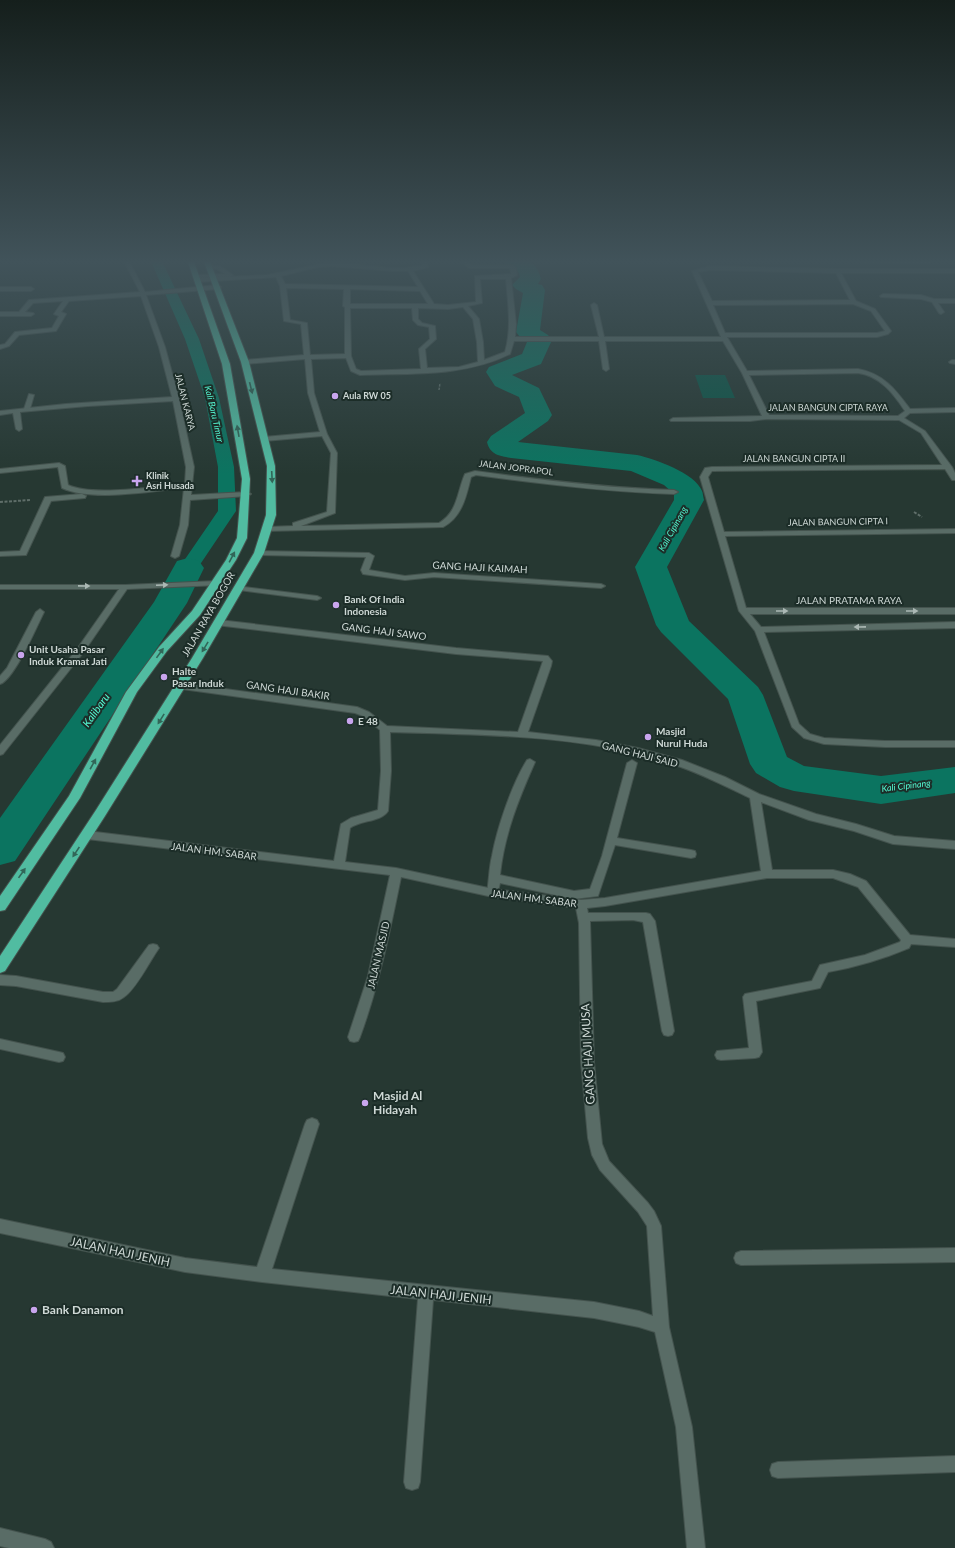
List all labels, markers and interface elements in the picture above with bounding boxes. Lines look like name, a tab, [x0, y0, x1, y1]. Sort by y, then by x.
street label: JALAN KARYA	[173, 372, 198, 432]
one-way arrow	[249, 382, 255, 394]
water label: Kali Baru Timur	[203, 385, 227, 444]
place label: Aula RW 05	[342, 390, 391, 401]
marker: Aula RW 05	[330, 391, 340, 401]
street label: JALAN BANGUN CIPTA RAYA	[768, 402, 889, 413]
one-way arrow	[235, 425, 241, 437]
street label: JALAN BANGUN CIPTA II	[743, 453, 845, 464]
street label: JALAN JOPRAPOL	[478, 457, 554, 478]
place label: Klinik Asri Husada	[145, 470, 195, 491]
one-way arrow	[268, 471, 275, 483]
marker: Klinik Asri Husada	[131, 475, 143, 487]
water label: Kali Cipinang	[656, 504, 690, 553]
street label: JALAN BANGUN CIPTA I	[788, 515, 888, 528]
one-way arrow	[229, 552, 236, 563]
street label: GANG HAJI KAIMAH	[432, 559, 528, 575]
street label: JALAN RAYA BOGOR	[179, 569, 238, 659]
one-way arrow	[156, 582, 169, 588]
one-way arrow	[78, 583, 91, 589]
place label: Bank Of India Indonesia	[344, 593, 405, 617]
street label: JALAN PRATAMA RAYA	[796, 594, 902, 606]
marker: Bank Of India Indonesia	[331, 600, 341, 610]
one-way arrow	[776, 608, 789, 614]
one-way arrow	[906, 608, 919, 614]
street label: GANG HAJI SAWO	[341, 620, 427, 642]
one-way arrow	[853, 624, 866, 630]
one-way arrow	[201, 641, 208, 653]
place label: Unit Usaha Pasar Induk Kramat Jati	[29, 643, 107, 667]
one-way arrow	[156, 648, 165, 659]
marker: Unit Usaha Pasar Induk Kramat Jati	[16, 650, 26, 660]
place label: Halte Pasar Induk	[172, 665, 224, 689]
marker: Halte Pasar Induk	[159, 672, 169, 682]
street label: GANG HAJI BAKIR	[245, 678, 331, 702]
water label: Kalibaru	[79, 690, 112, 729]
one-way arrow	[157, 714, 165, 724]
place label: E 48	[358, 715, 378, 727]
marker: E 48	[345, 716, 355, 726]
place label: Masjid Nurul Huda	[656, 725, 708, 749]
marker: Masjid Nurul Huda	[643, 732, 653, 742]
street label: GANG HAJI SAID	[601, 739, 680, 769]
one-way arrow	[90, 758, 96, 770]
water label: Kali Cipinang	[881, 777, 932, 794]
street label: JALAN HM. SABAR	[170, 840, 258, 862]
one-way arrow	[72, 847, 80, 857]
one-way arrow	[18, 868, 26, 879]
street label: JALAN HM. SABAR	[490, 887, 578, 909]
street label: JALAN MASJID	[364, 920, 392, 990]
street label: GANG HAJI MUSA	[577, 1002, 598, 1105]
place label: Masjid Al Hidayah	[373, 1088, 422, 1117]
marker: Masjid Al Hidayah	[360, 1098, 370, 1108]
street label: JALAN HAJI JENIH	[69, 1234, 171, 1269]
street label: JALAN HAJI JENIH	[390, 1282, 492, 1307]
place label: Bank Danamon	[42, 1302, 124, 1317]
marker: Bank Danamon	[29, 1305, 39, 1315]

